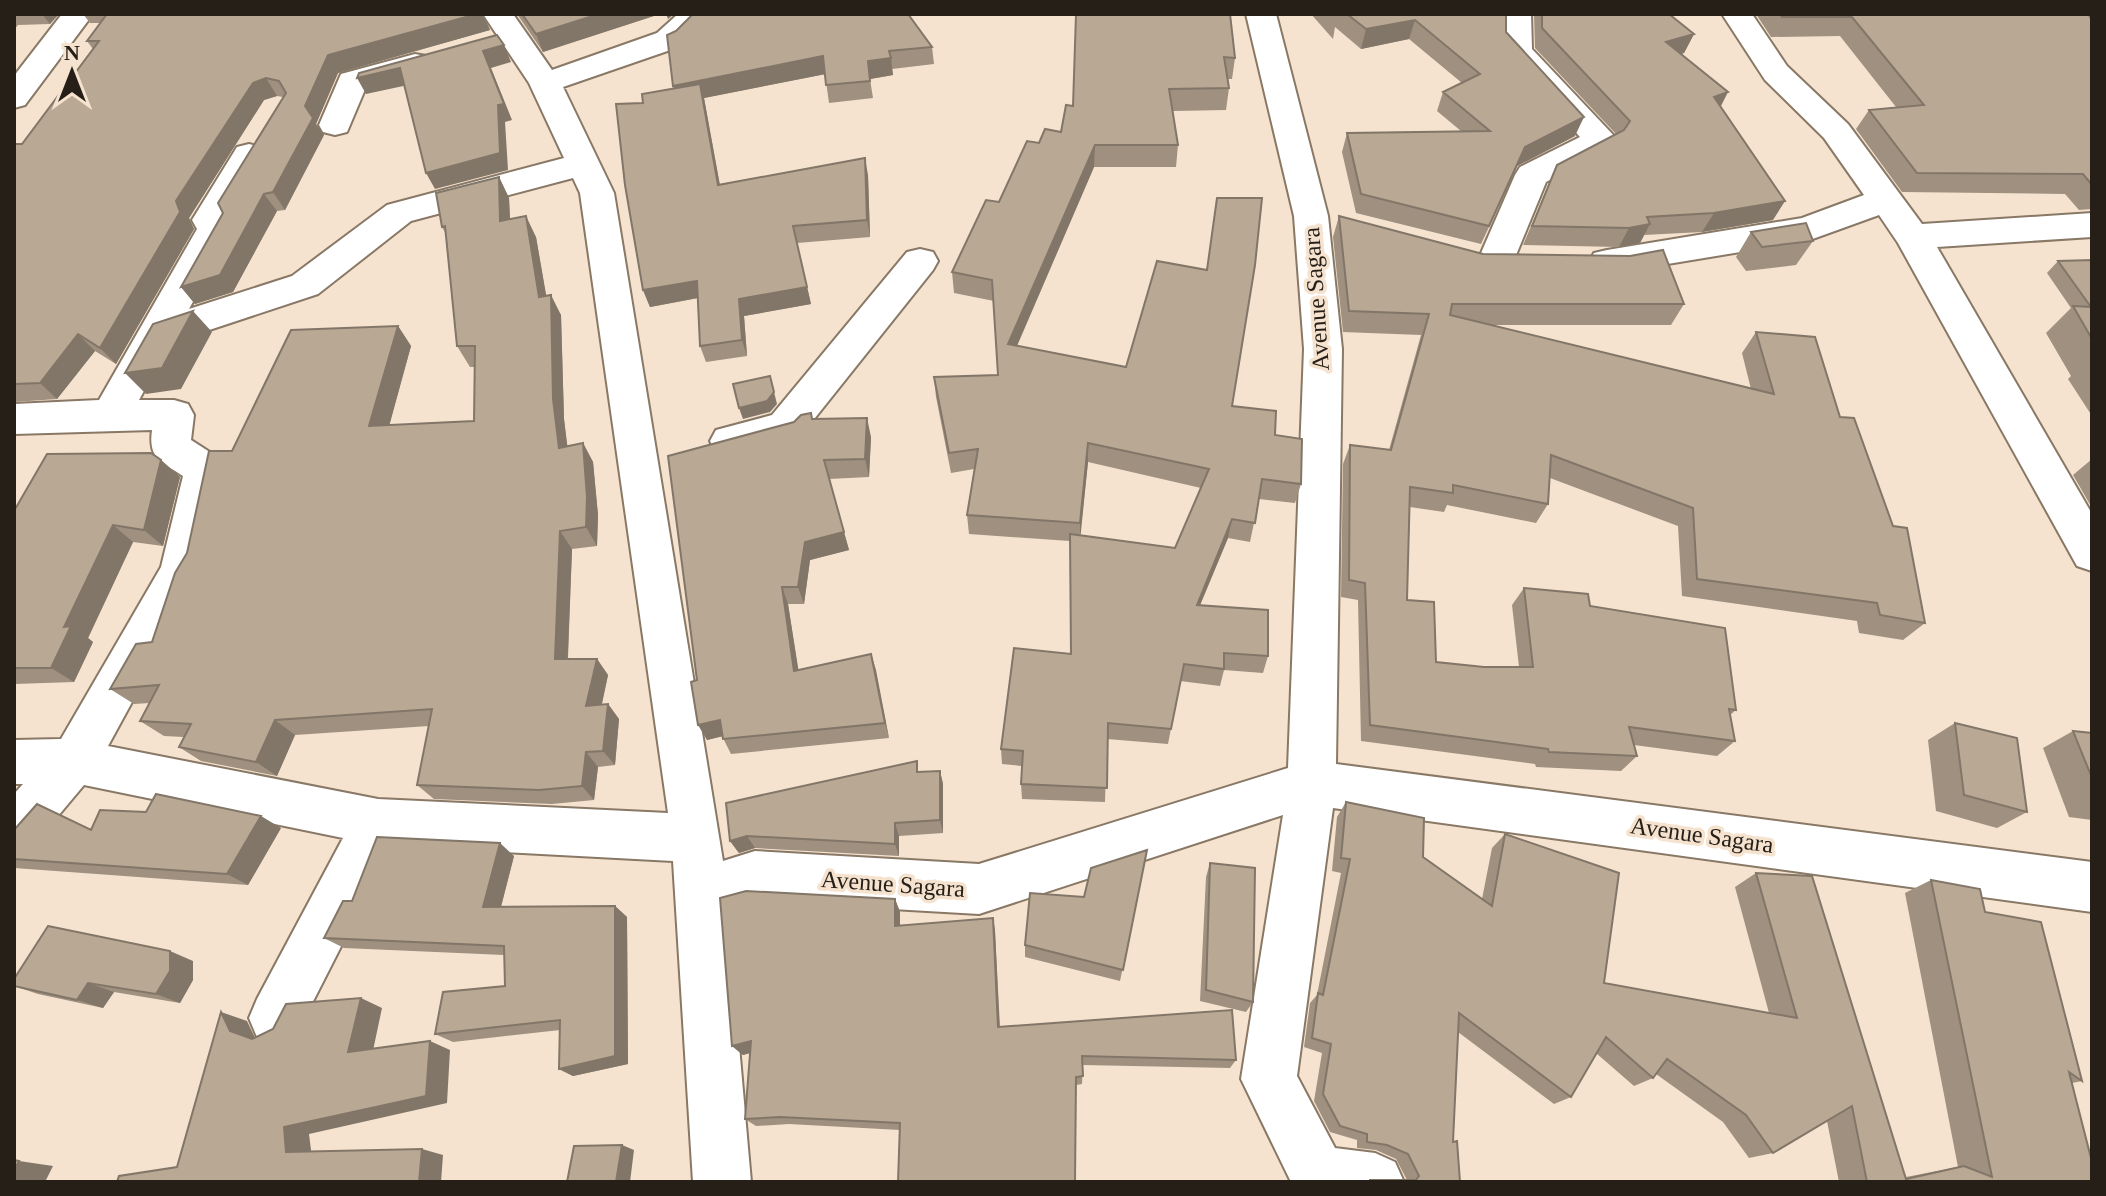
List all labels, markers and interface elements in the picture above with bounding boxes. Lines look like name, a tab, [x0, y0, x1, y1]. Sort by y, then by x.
north arrow	[32, 32, 112, 112]
text: N	[64, 40, 80, 65]
street label: Avenue Sagara	[1298, 226, 1334, 372]
street label: Avenue Sagara	[1629, 812, 1776, 858]
street label: Avenue Sagara	[820, 866, 966, 902]

